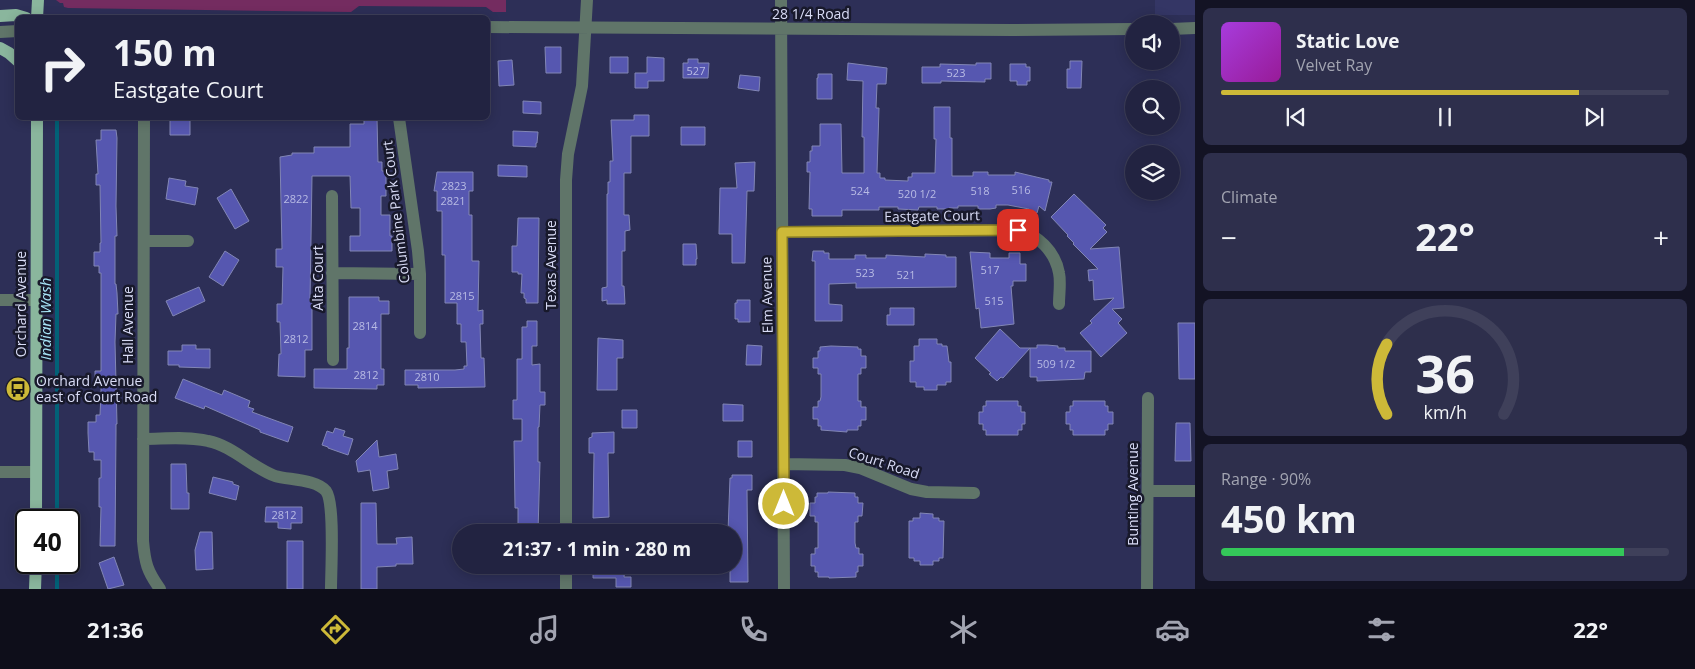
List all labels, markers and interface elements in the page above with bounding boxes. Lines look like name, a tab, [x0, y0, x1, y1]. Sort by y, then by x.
street label: 28 1/4 Road	[772, 4, 850, 23]
map controls	[1125, 15, 1180, 200]
button: sound	[1125, 15, 1180, 70]
text: Static Love	[1296, 28, 1399, 54]
text: 150 m	[113, 29, 217, 76]
icon: right	[30, 35, 95, 100]
text: Velvet Ray	[1296, 54, 1372, 76]
house number: 527	[687, 63, 705, 78]
house number: 523	[947, 65, 965, 80]
text: Eastgate Court	[113, 74, 263, 104]
button: search	[1125, 80, 1180, 135]
icon: previous	[1282, 103, 1310, 131]
icon: pause	[1431, 103, 1459, 131]
icon: next	[1580, 103, 1608, 131]
street label: Columbine Park Court	[377, 139, 414, 285]
button: layers	[1125, 145, 1180, 200]
house number: 2823	[441, 178, 467, 193]
house number: 516	[1012, 182, 1030, 197]
house number: 524	[851, 183, 870, 198]
house number: 518	[971, 183, 989, 198]
house number: 520 1/2	[898, 186, 936, 201]
text: Climate	[1221, 186, 1278, 208]
house number: 2822	[283, 191, 309, 206]
house number: 2821	[440, 193, 466, 208]
street label: Eastgate Court	[884, 205, 980, 226]
pin	[997, 209, 1039, 251]
text: 22°	[1415, 210, 1475, 262]
icon: arrive	[1004, 216, 1032, 244]
text: −	[1221, 218, 1237, 256]
text: +	[1653, 218, 1669, 256]
street label: Texas Avenue	[541, 220, 560, 310]
street label: Alta Court	[308, 245, 327, 311]
street label: Orchard Avenue	[11, 251, 30, 357]
street label: Elm Avenue	[756, 256, 777, 333]
house number: 517	[981, 262, 999, 277]
house number: 523	[856, 265, 874, 280]
house number: 521	[897, 267, 915, 282]
water label: Indian Wash	[35, 278, 55, 360]
street label: Hall Avenue	[118, 286, 137, 364]
house number: 2815	[449, 288, 475, 303]
house number: 515	[985, 293, 1003, 308]
house number: 2814	[352, 318, 378, 333]
house number: 2812	[283, 331, 309, 346]
text: 36	[1415, 337, 1475, 408]
house number: 509 1/2	[1037, 356, 1075, 371]
house number: 2812	[353, 367, 379, 382]
house number: 2810	[414, 369, 440, 384]
place label: Orchard Avenue east of Court Road	[36, 371, 157, 406]
bus stop icon: Orchard Avenue east of Court Road	[5, 376, 31, 402]
text: km/h	[1423, 400, 1467, 424]
street label: Court Road	[846, 442, 922, 483]
street label: Bunting Avenue	[1123, 442, 1142, 546]
text: Range · 90%	[1221, 468, 1311, 490]
position arrow	[757, 477, 809, 529]
text: 450 km	[1221, 492, 1357, 544]
house number: 2812	[271, 507, 297, 522]
speed limit sign: 40	[15, 509, 80, 574]
text: 21:37 · 1 min · 280 m	[503, 536, 691, 562]
icon: directions	[318, 612, 353, 647]
icon: music	[527, 612, 562, 647]
icon: phone	[736, 612, 771, 647]
icon: climate	[946, 612, 981, 647]
icon: car	[1155, 612, 1190, 647]
icon: filters	[1364, 612, 1399, 647]
text: 21:36	[87, 614, 144, 644]
text: 22°	[1573, 614, 1608, 644]

